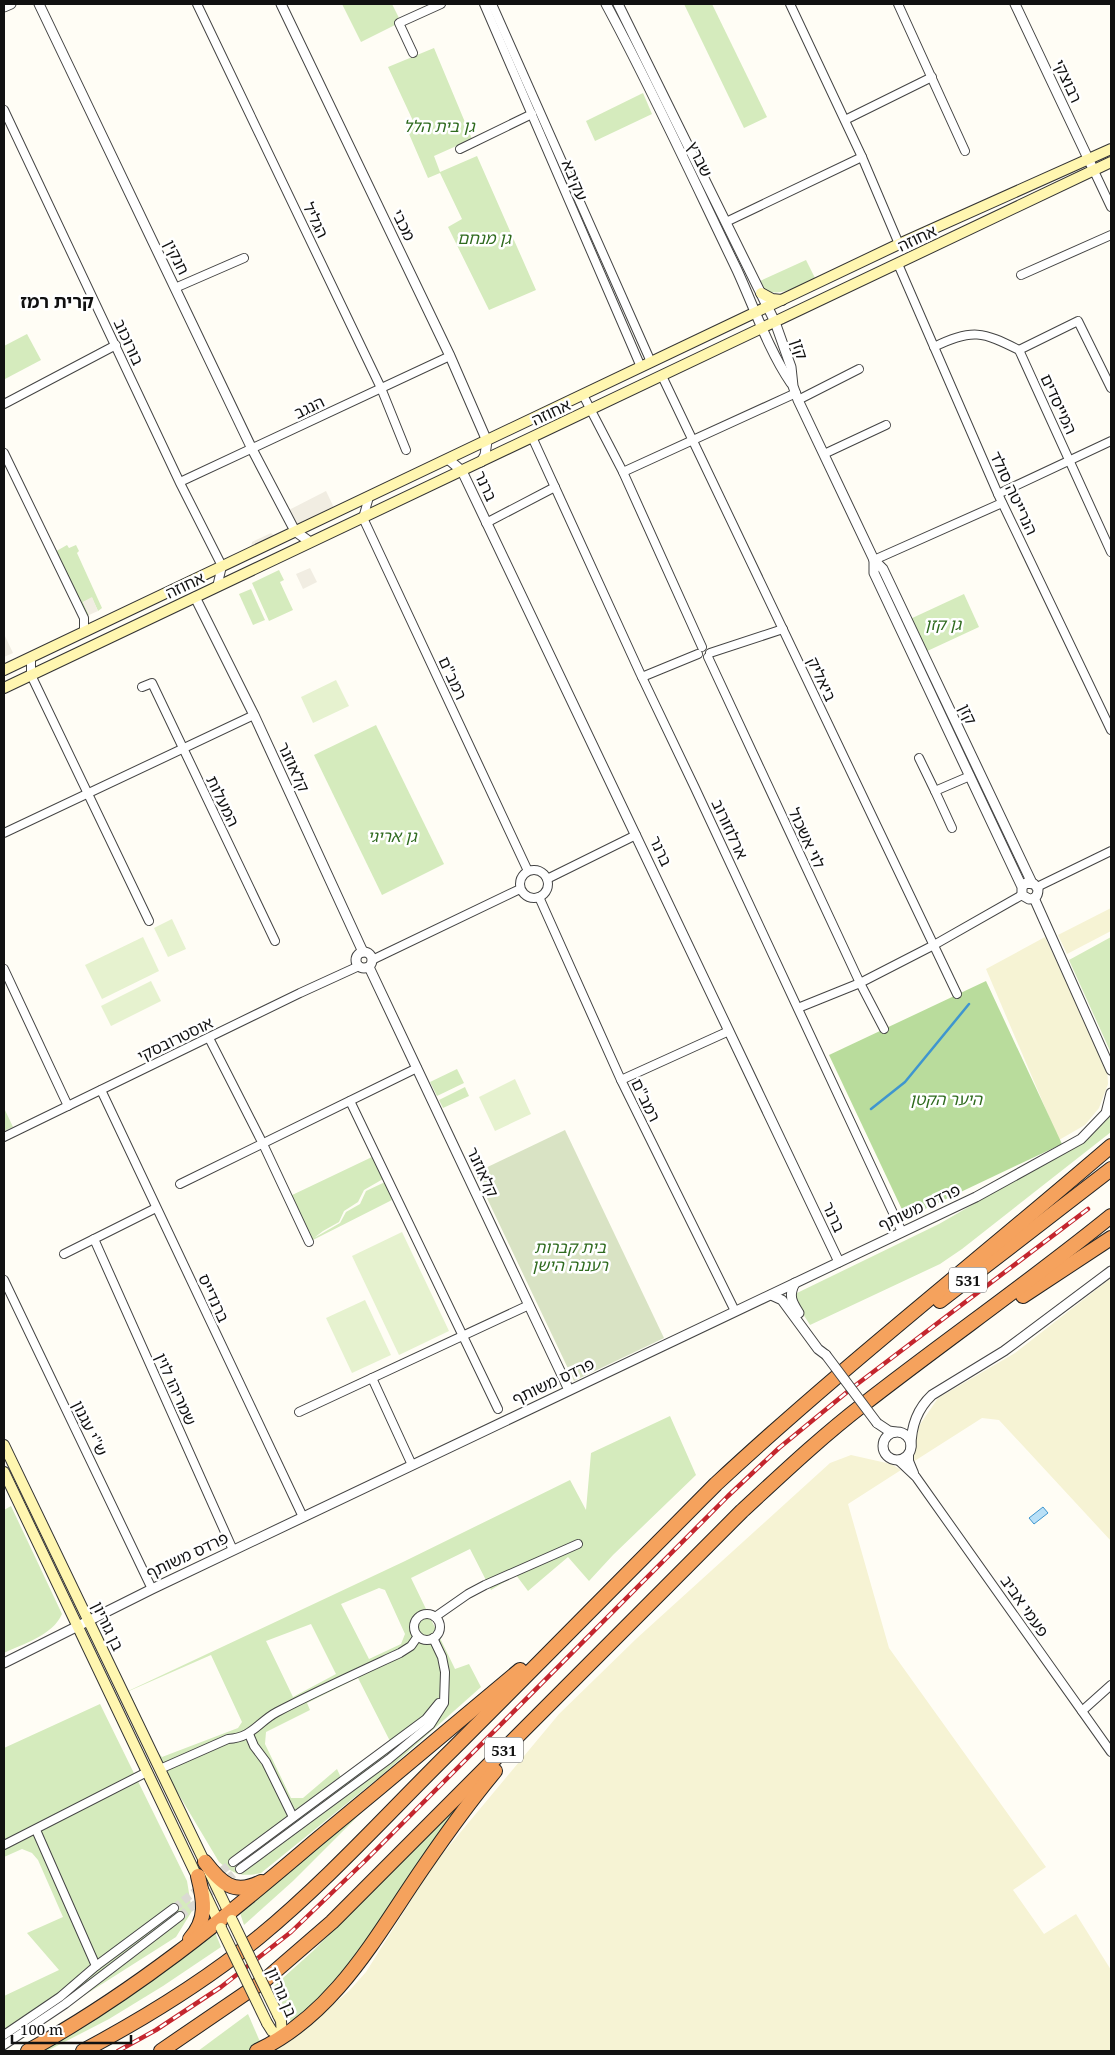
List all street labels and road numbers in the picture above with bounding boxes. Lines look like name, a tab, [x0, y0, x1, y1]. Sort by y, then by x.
street label: רבוצקי	[1048, 56, 1088, 106]
street label: שברץ	[682, 138, 718, 180]
street label: עקיבא	[557, 156, 593, 204]
street label: הגליל	[298, 198, 334, 242]
street label: מכבי	[387, 206, 421, 244]
street label: אחוזה	[894, 219, 940, 257]
street label: חנקין	[159, 236, 195, 278]
street label: בורוכוב	[109, 315, 149, 369]
street label: קזן	[786, 336, 814, 362]
street label: המייסדים	[1035, 370, 1083, 438]
street label: הנגב	[290, 390, 328, 424]
street label: אחוזה	[528, 393, 574, 431]
street label: הנרייטה סולד	[985, 447, 1043, 539]
street label: ברנר	[469, 467, 503, 505]
street label: אחוזה	[162, 566, 208, 604]
street label: רמב"ם	[433, 653, 473, 703]
street label: ביאליק	[802, 653, 842, 705]
street label: קזן	[954, 700, 982, 728]
street label: קלאוזנר	[273, 738, 315, 796]
street label: המעלות	[201, 772, 245, 830]
street label: ארלוזורוב	[707, 795, 753, 863]
street label: לוי אשכול	[783, 804, 831, 872]
street label: ברנר	[644, 832, 678, 870]
street label: אוסטרובסקי	[133, 1011, 217, 1067]
street label: רמב"ם	[626, 1075, 666, 1125]
street label: קלאוזנר	[462, 1143, 504, 1201]
street label: פרדס משותף	[874, 1178, 964, 1236]
street label: ברנר	[817, 1198, 851, 1236]
road number: 531	[949, 1268, 987, 1292]
street label: ברנדייס	[193, 1270, 235, 1326]
street label: שמריהו לוין	[150, 1349, 202, 1429]
street label: פרדס משותף	[508, 1352, 598, 1410]
street label: ש''י עגנון	[67, 1397, 113, 1459]
street label: פרדס משותף	[142, 1526, 232, 1584]
street label: פעמי אביב	[996, 1571, 1054, 1641]
street label: בן גוריון	[87, 1598, 129, 1654]
road number: 531	[485, 1738, 523, 1762]
street label: בן גוריון	[262, 1964, 302, 2020]

